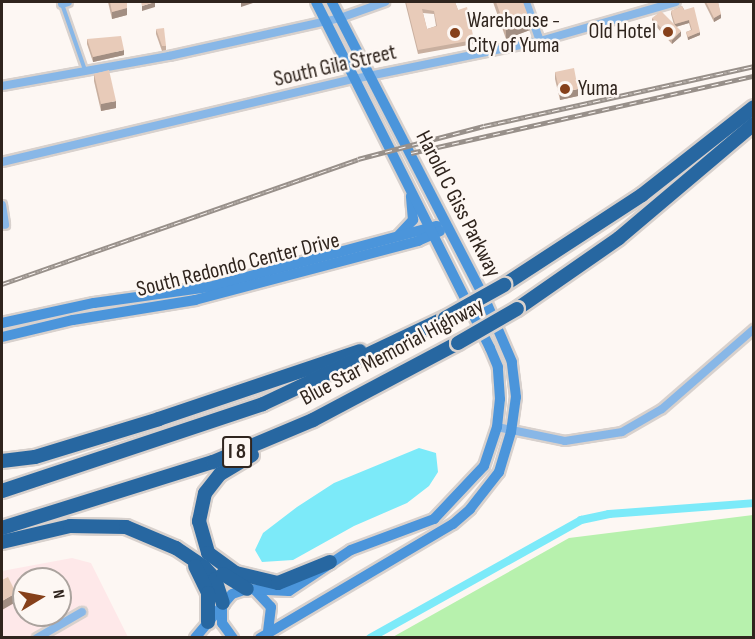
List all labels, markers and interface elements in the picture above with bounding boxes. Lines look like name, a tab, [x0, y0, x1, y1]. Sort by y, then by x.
place label: Warehouse - City of Yuma	[467, 7, 560, 58]
place label: Old Hotel	[589, 19, 656, 45]
marker: Old Hotel	[661, 25, 675, 39]
marker: Warehouse - City of Yuma	[448, 26, 462, 40]
street label: South Gila Street	[271, 39, 399, 93]
place label: Yuma	[578, 76, 618, 102]
marker: Yuma	[556, 80, 574, 98]
street label: Harold C Giss Parkway	[410, 126, 506, 282]
street label: South Redondo Center Drive	[134, 227, 342, 303]
street label: Blue Star Memorial Highway	[296, 293, 488, 411]
road number: I 8	[222, 434, 252, 470]
north arrow	[12, 567, 72, 627]
text: N	[48, 588, 68, 600]

